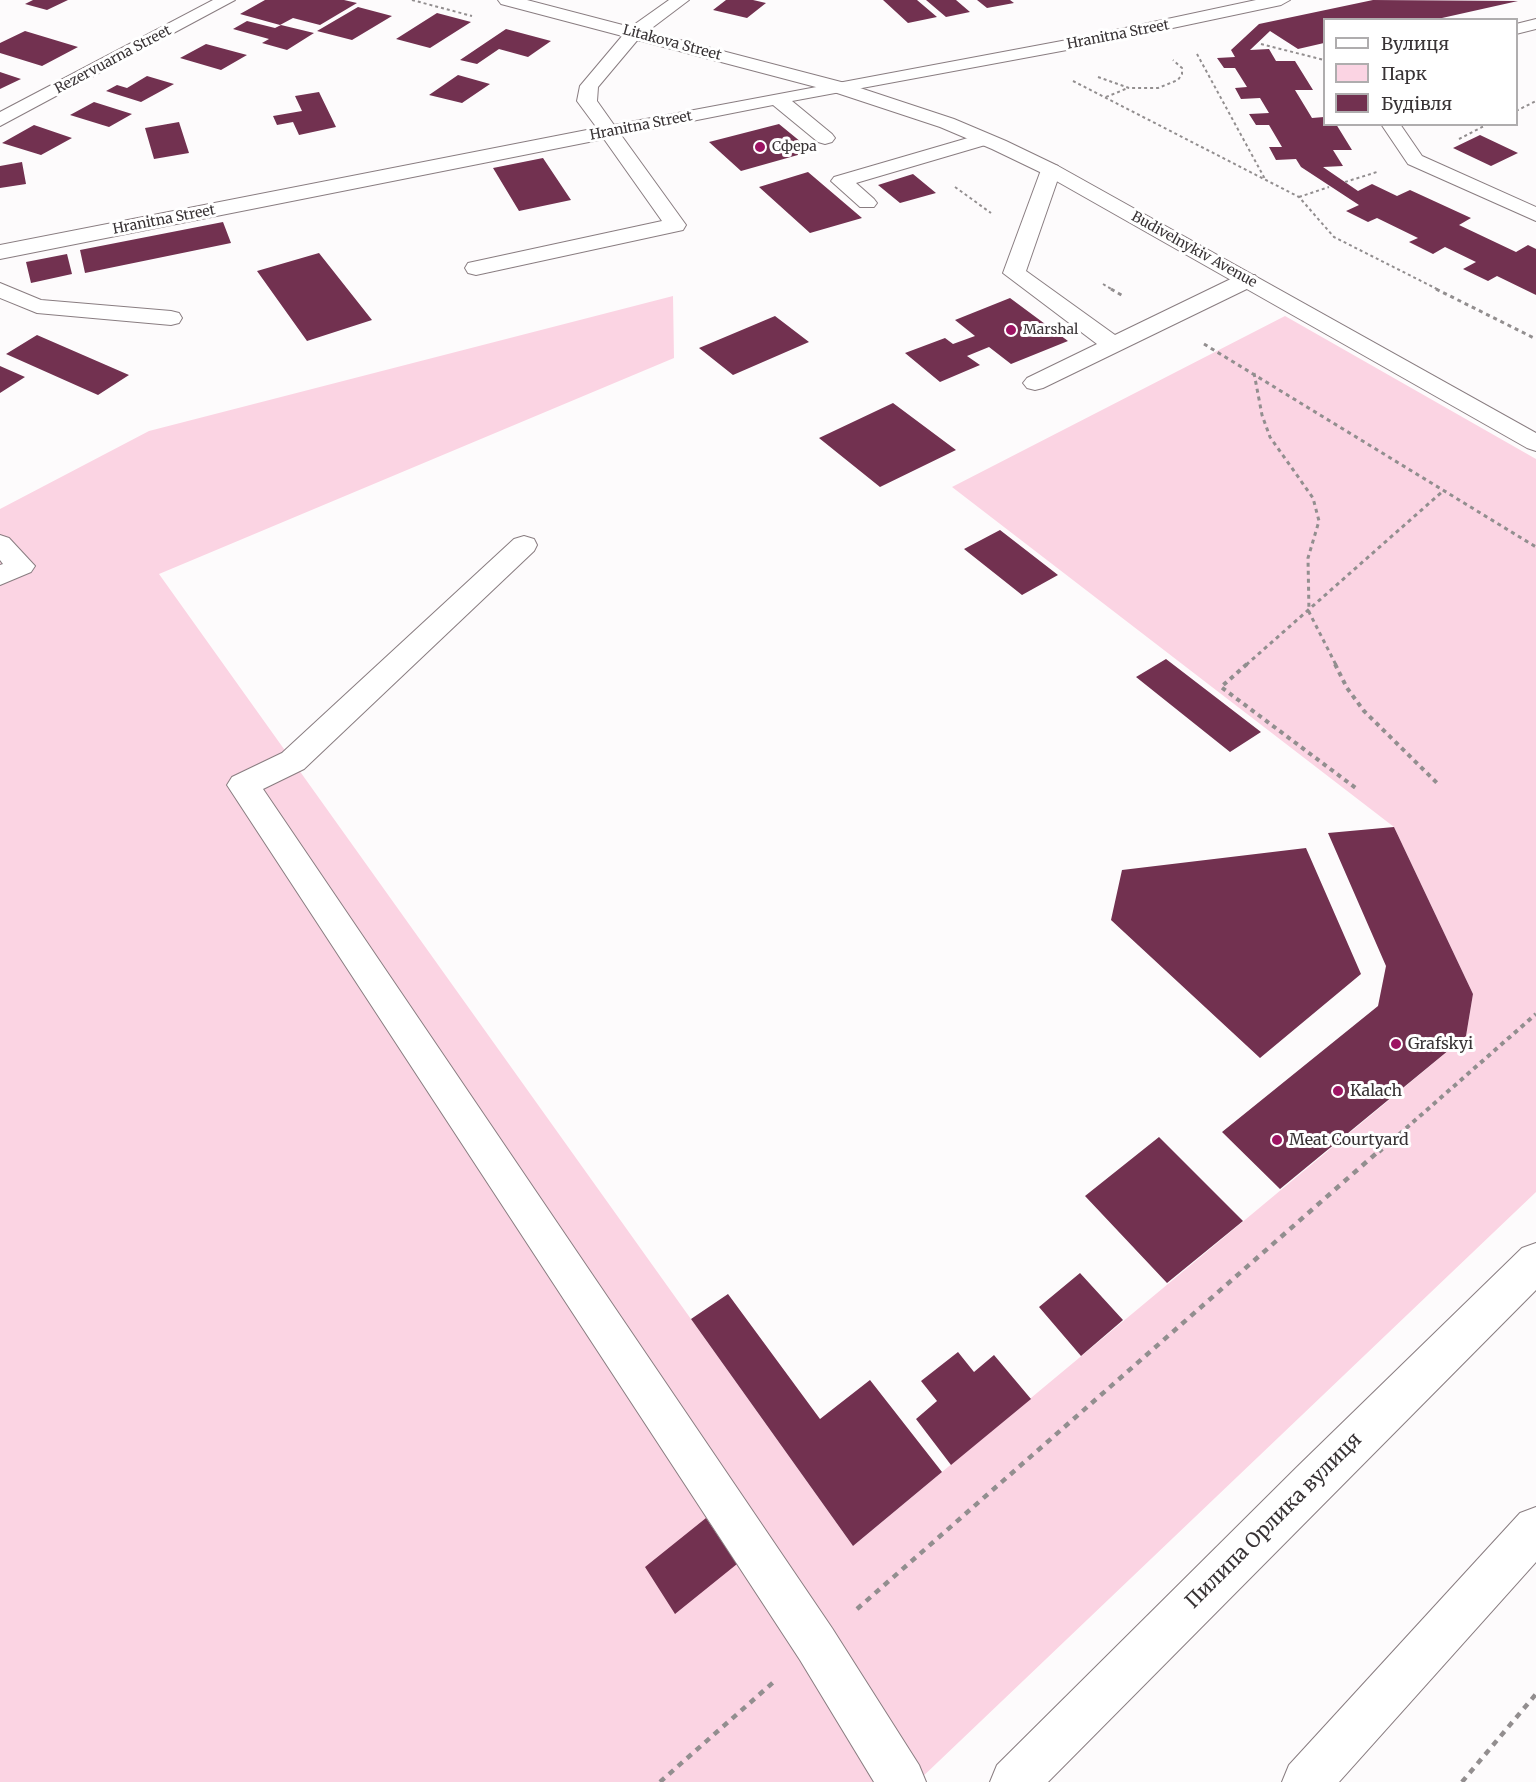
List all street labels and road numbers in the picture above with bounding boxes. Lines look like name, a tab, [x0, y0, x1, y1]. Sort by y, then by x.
street label: Hranitna Street	[1065, 17, 1171, 53]
street label: Rezervuarna Street	[52, 22, 174, 98]
street label: Litakova Street	[621, 22, 723, 64]
street label: Hranitna Street	[588, 108, 694, 144]
street label: Hranitna Street	[111, 202, 217, 238]
street label: Budivelnykiv Avenue	[1128, 209, 1260, 291]
street label: Пилипа Орлика вулиця	[1181, 1428, 1367, 1614]

